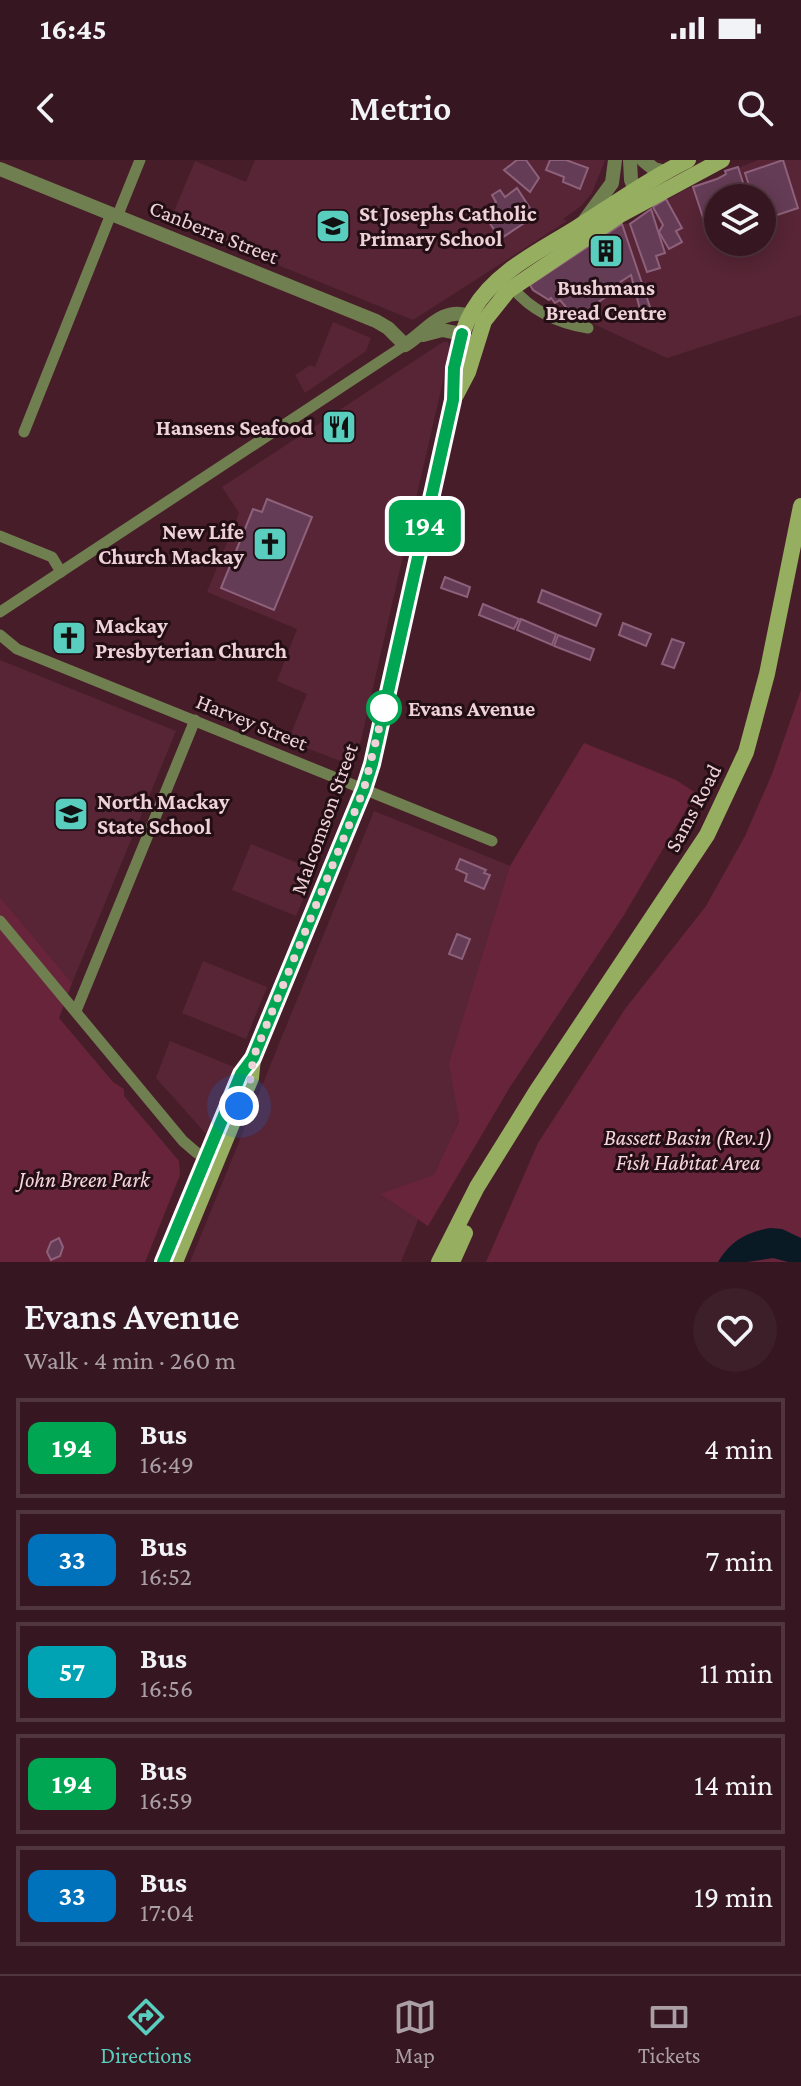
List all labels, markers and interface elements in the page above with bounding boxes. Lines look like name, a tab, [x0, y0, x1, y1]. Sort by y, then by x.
text: 16:45	[40, 12, 107, 45]
icon: back	[24, 86, 68, 130]
icon: search	[733, 86, 777, 130]
text: Metrio	[349, 88, 452, 128]
map controls	[704, 184, 776, 256]
button: layers	[704, 184, 776, 256]
street label: Canberra Street	[146, 195, 283, 269]
place label: St Josephs Catholic Primary School	[359, 201, 537, 251]
school or university icon: St Josephs Catholic Primary School	[314, 207, 352, 245]
building icon: Bushmans Bread Centre	[587, 232, 625, 270]
place label: Bushmans Bread Centre	[546, 275, 666, 325]
restaurant icon: Hansens Seafood	[320, 408, 358, 446]
place label: Hansens Seafood	[156, 415, 313, 440]
line badge: 194	[379, 500, 471, 552]
text: 194	[405, 510, 445, 541]
place label: New Life Church Mackay	[98, 519, 244, 569]
church icon: New Life Church Mackay	[251, 525, 289, 563]
place label: Mackay Presbyterian Church	[95, 613, 287, 663]
church icon: Mackay Presbyterian Church	[50, 619, 88, 657]
street label: Harvey Street	[193, 688, 312, 756]
marker: Evans Avenue	[367, 691, 401, 725]
place label: Evans Avenue	[408, 696, 535, 721]
street label: Malcomson Street	[285, 739, 363, 898]
street label: Sams Road	[660, 760, 727, 856]
place label: North Mackay State School	[97, 789, 230, 839]
school or university icon: North Mackay State School	[52, 795, 90, 833]
your location	[219, 1086, 259, 1126]
park label: Bassett Basin (Rev.1) Fish Habitat Area	[604, 1125, 772, 1175]
park label: John Breen Park	[14, 1167, 151, 1192]
button: heart	[693, 1288, 777, 1372]
text: Evans Avenue	[24, 1295, 240, 1337]
text: Walk · 4 min · 260 m	[24, 1346, 236, 1375]
text: Bus	[140, 1417, 187, 1450]
text: 194	[52, 1432, 92, 1463]
text: 4 min	[704, 1432, 773, 1465]
text: 16:49	[140, 1450, 194, 1479]
text: Bus	[140, 1529, 187, 1562]
text: 33	[58, 1544, 86, 1575]
text: 7 min	[705, 1544, 773, 1577]
text: 16:52	[140, 1562, 192, 1591]
text: Bus	[140, 1641, 187, 1674]
text: 57	[59, 1656, 85, 1687]
text: 11 min	[699, 1656, 773, 1689]
text: 16:56	[140, 1674, 193, 1703]
text: Bus	[140, 1753, 187, 1786]
text: 194	[52, 1768, 92, 1799]
text: 14 min	[694, 1768, 773, 1801]
text: 16:59	[140, 1786, 193, 1815]
text: Bus	[140, 1865, 187, 1898]
text: 33	[58, 1880, 86, 1911]
text: 19 min	[694, 1880, 773, 1913]
text: 17:04	[140, 1898, 194, 1927]
tab: Directions	[101, 1995, 192, 2068]
tab: Map	[393, 1995, 437, 2068]
tab: Tickets	[638, 1995, 700, 2068]

